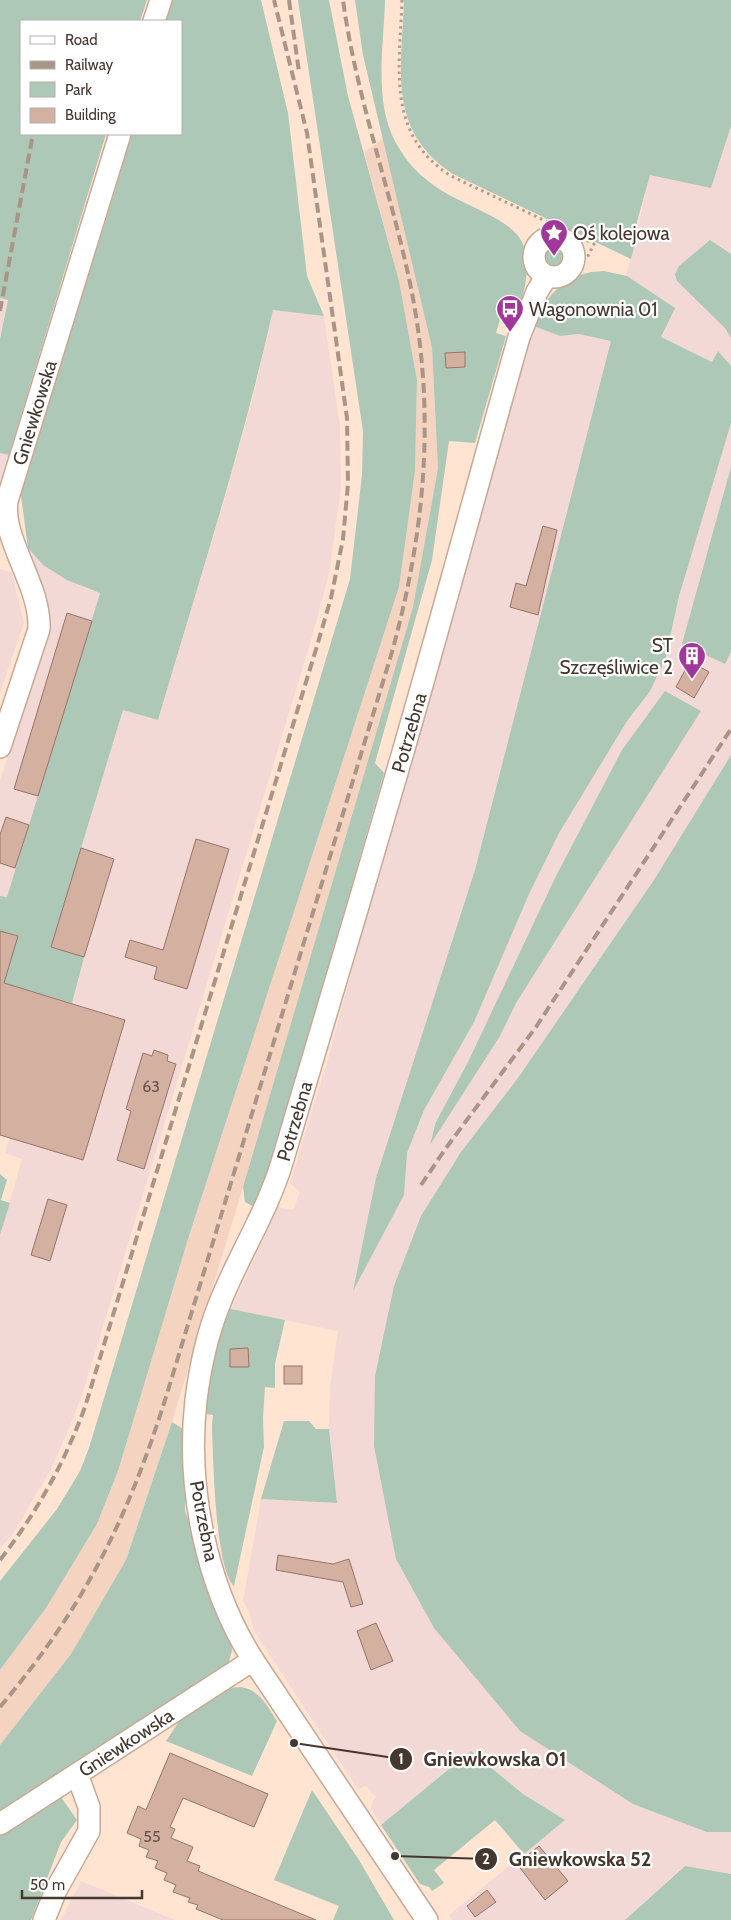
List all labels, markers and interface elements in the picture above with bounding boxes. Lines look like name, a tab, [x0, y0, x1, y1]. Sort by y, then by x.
legend	[20, 20, 182, 135]
text: Road	[65, 31, 98, 49]
text: Railway	[65, 56, 114, 74]
text: Park	[65, 81, 92, 99]
text: Building	[65, 106, 116, 124]
place icon: Oś kolejowa	[539, 218, 569, 257]
place label: Oś kolejowa	[573, 222, 670, 245]
bus stop icon: Wagonownia 01	[495, 294, 525, 333]
place label: Wagonownia 01	[529, 298, 658, 321]
street label: Gniewkowska	[7, 357, 61, 468]
place label: ST Szczęśliwice 2	[559, 634, 673, 679]
building icon: ST Szczęśliwice 2	[677, 641, 707, 680]
street label: Potrzebna	[386, 690, 431, 775]
house number: 63	[142, 1077, 160, 1096]
street label: Potrzebna	[272, 1078, 317, 1164]
street label: Potrzebna	[185, 1479, 223, 1563]
street label: Gniewkowska	[74, 1703, 178, 1782]
callout: Gniewkowska 01	[389, 1742, 577, 1777]
text: Gniewkowska 01	[424, 1747, 566, 1771]
text: 1	[398, 1750, 404, 1768]
house number: 55	[143, 1827, 161, 1846]
callout: Gniewkowska 52	[473, 1842, 661, 1877]
text: Gniewkowska 52	[509, 1847, 651, 1871]
text: 2	[482, 1850, 490, 1868]
scale bar	[22, 1868, 142, 1900]
text: 50 m	[30, 1876, 65, 1894]

